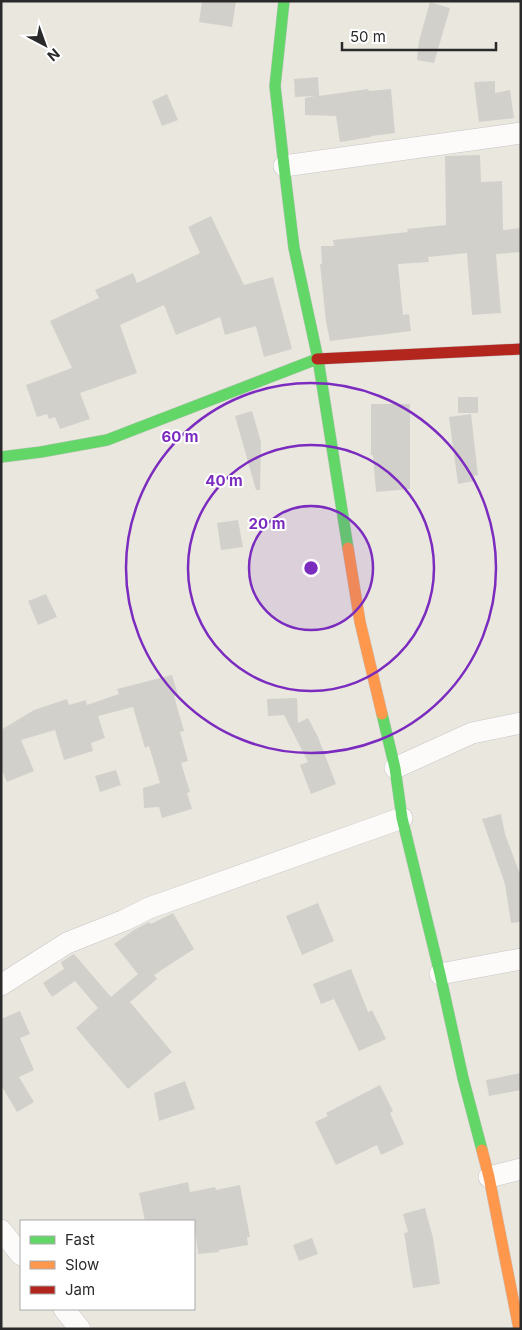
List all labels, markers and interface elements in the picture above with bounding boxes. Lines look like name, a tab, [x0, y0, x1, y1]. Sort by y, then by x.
north arrow	[20, 20, 70, 70]
scale bar	[342, 20, 496, 52]
text: 50 m	[350, 27, 386, 46]
text: N	[44, 45, 63, 65]
text: 60 m	[161, 427, 199, 446]
text: 40 m	[205, 471, 243, 490]
text: 20 m	[249, 514, 285, 533]
centre of rings	[302, 559, 320, 577]
legend	[20, 1220, 195, 1310]
text: Fast	[65, 1230, 95, 1249]
text: Slow	[65, 1255, 99, 1274]
text: Jam	[65, 1280, 95, 1299]

